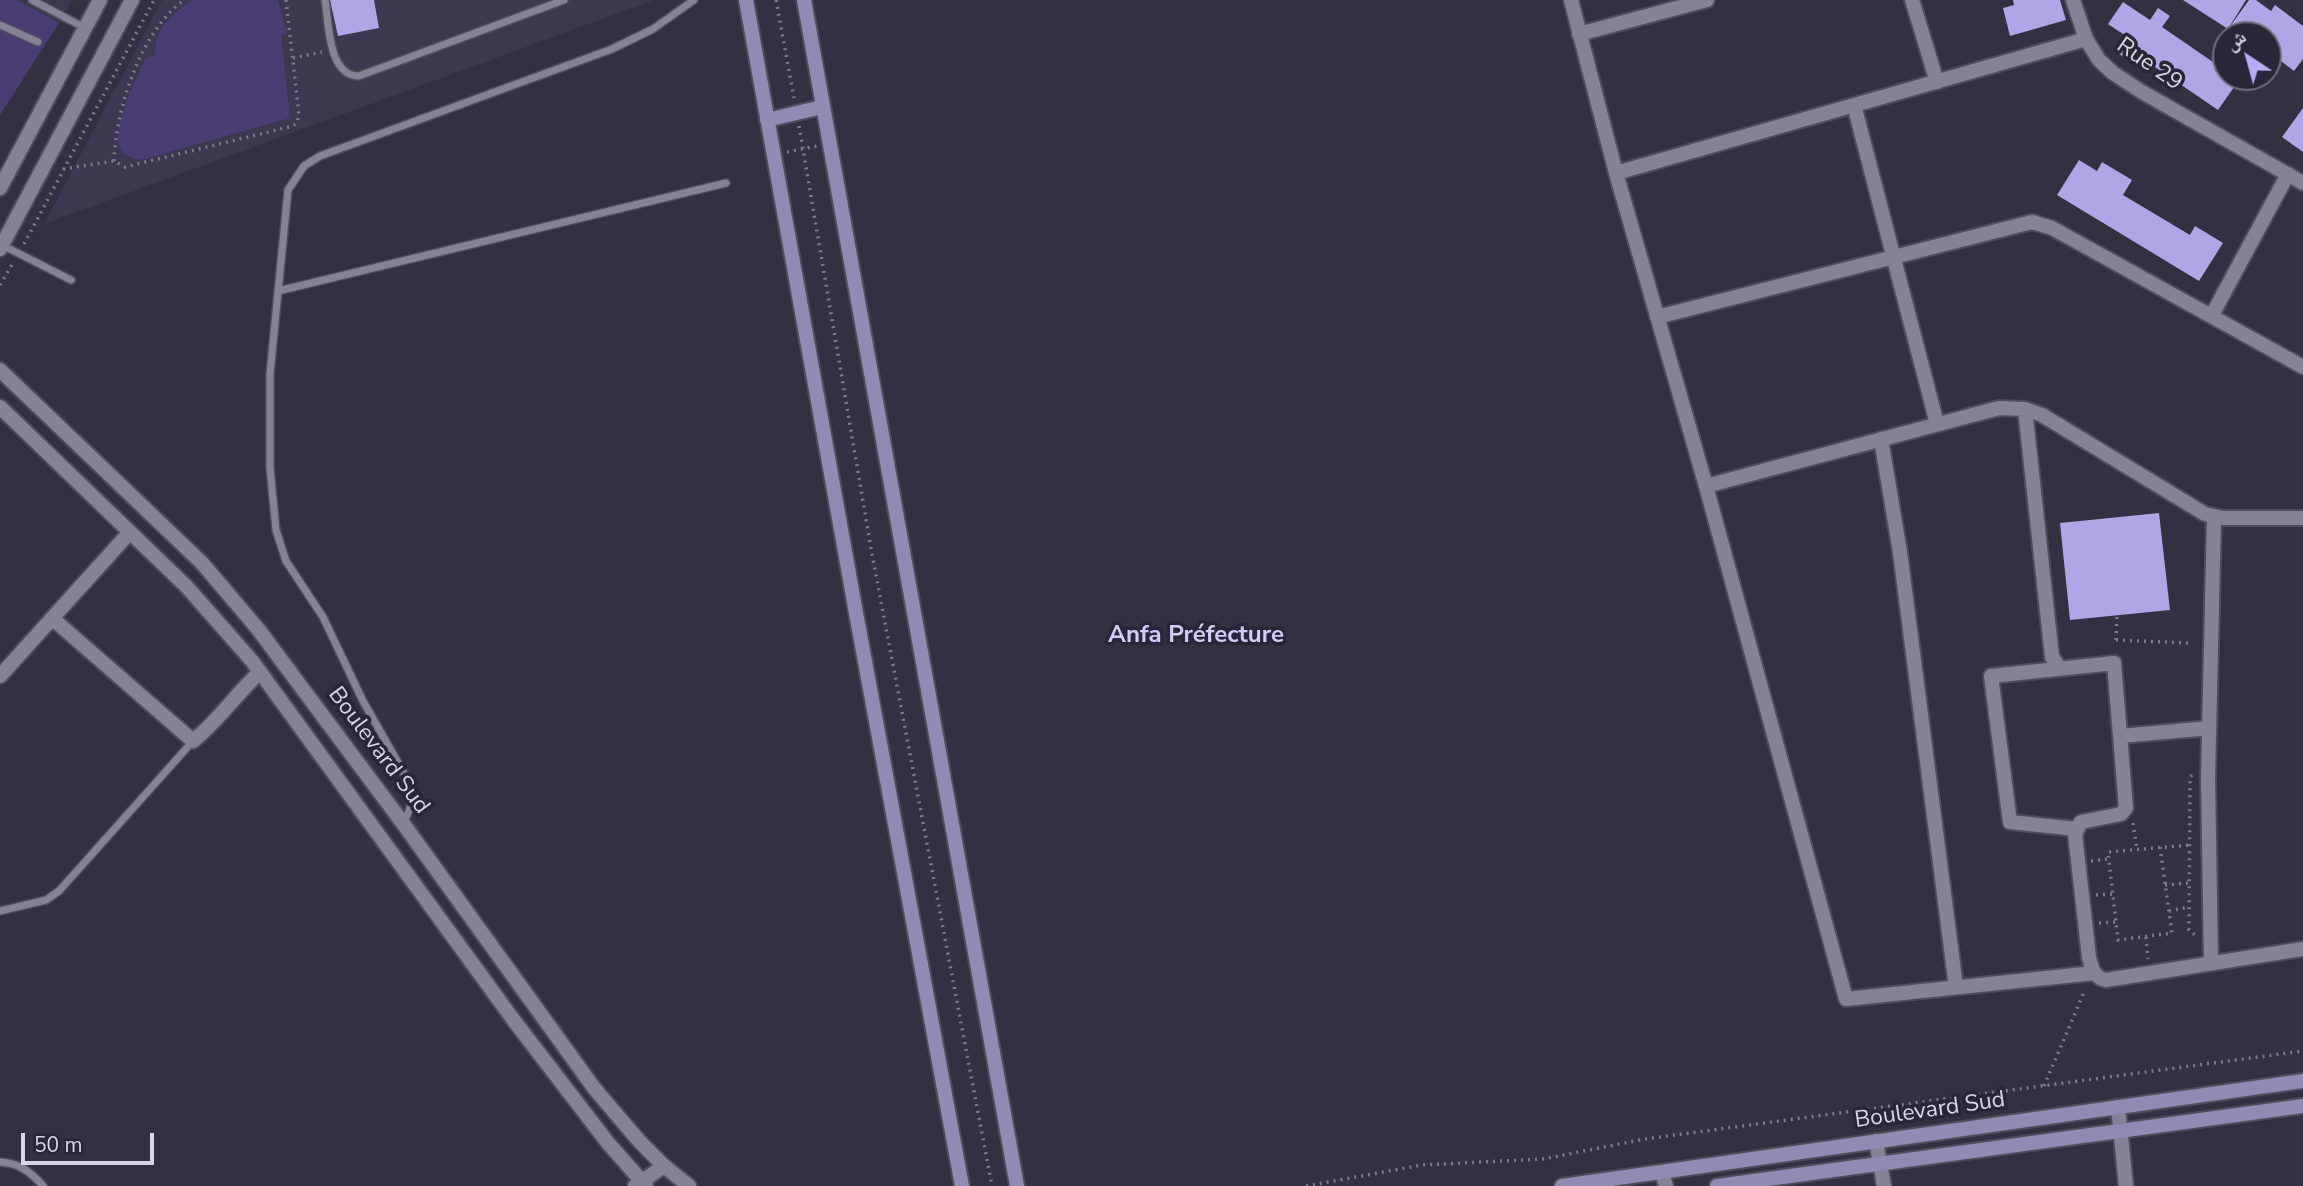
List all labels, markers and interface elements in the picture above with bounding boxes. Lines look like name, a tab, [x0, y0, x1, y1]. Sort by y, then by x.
north arrow	[2212, 21, 2282, 91]
text: ش	[2220, 24, 2252, 57]
street label: Rue 29	[2111, 32, 2187, 98]
district label: Anfa Préfecture	[1108, 622, 1284, 650]
street label: Boulevard Sud	[321, 682, 435, 820]
street label: Boulevard Sud	[1853, 1087, 2007, 1135]
scale bar	[24, 1120, 158, 1164]
text: 50 m	[34, 1131, 83, 1159]

